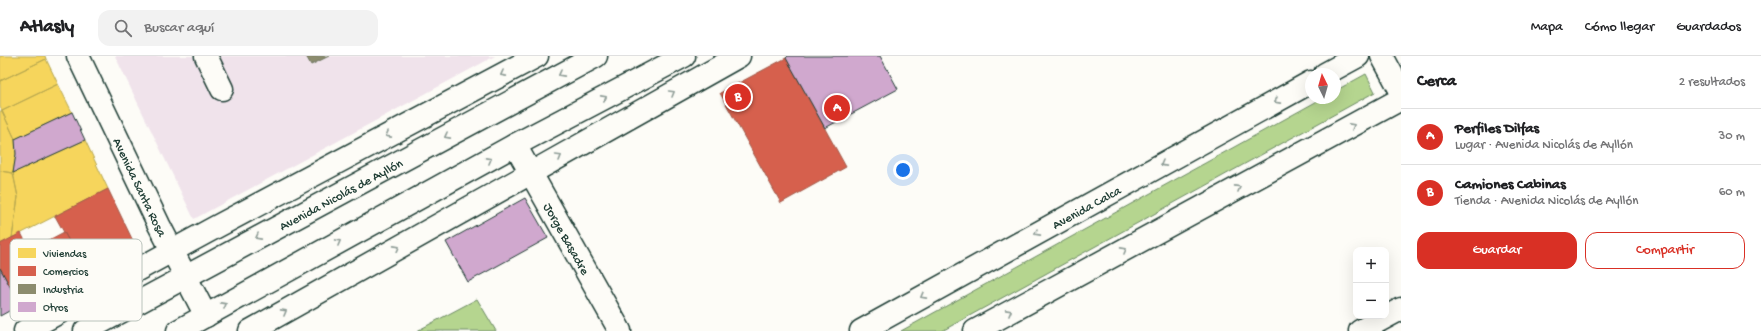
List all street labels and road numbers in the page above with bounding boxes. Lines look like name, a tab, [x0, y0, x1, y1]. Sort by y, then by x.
street label: Avenida Santa Rosa	[108, 136, 169, 240]
street label: Avenida Nicolás de Ayllón	[277, 156, 406, 235]
street label: Avenida Calca	[1050, 183, 1125, 234]
street label: Jorge Basadre	[539, 201, 592, 278]

